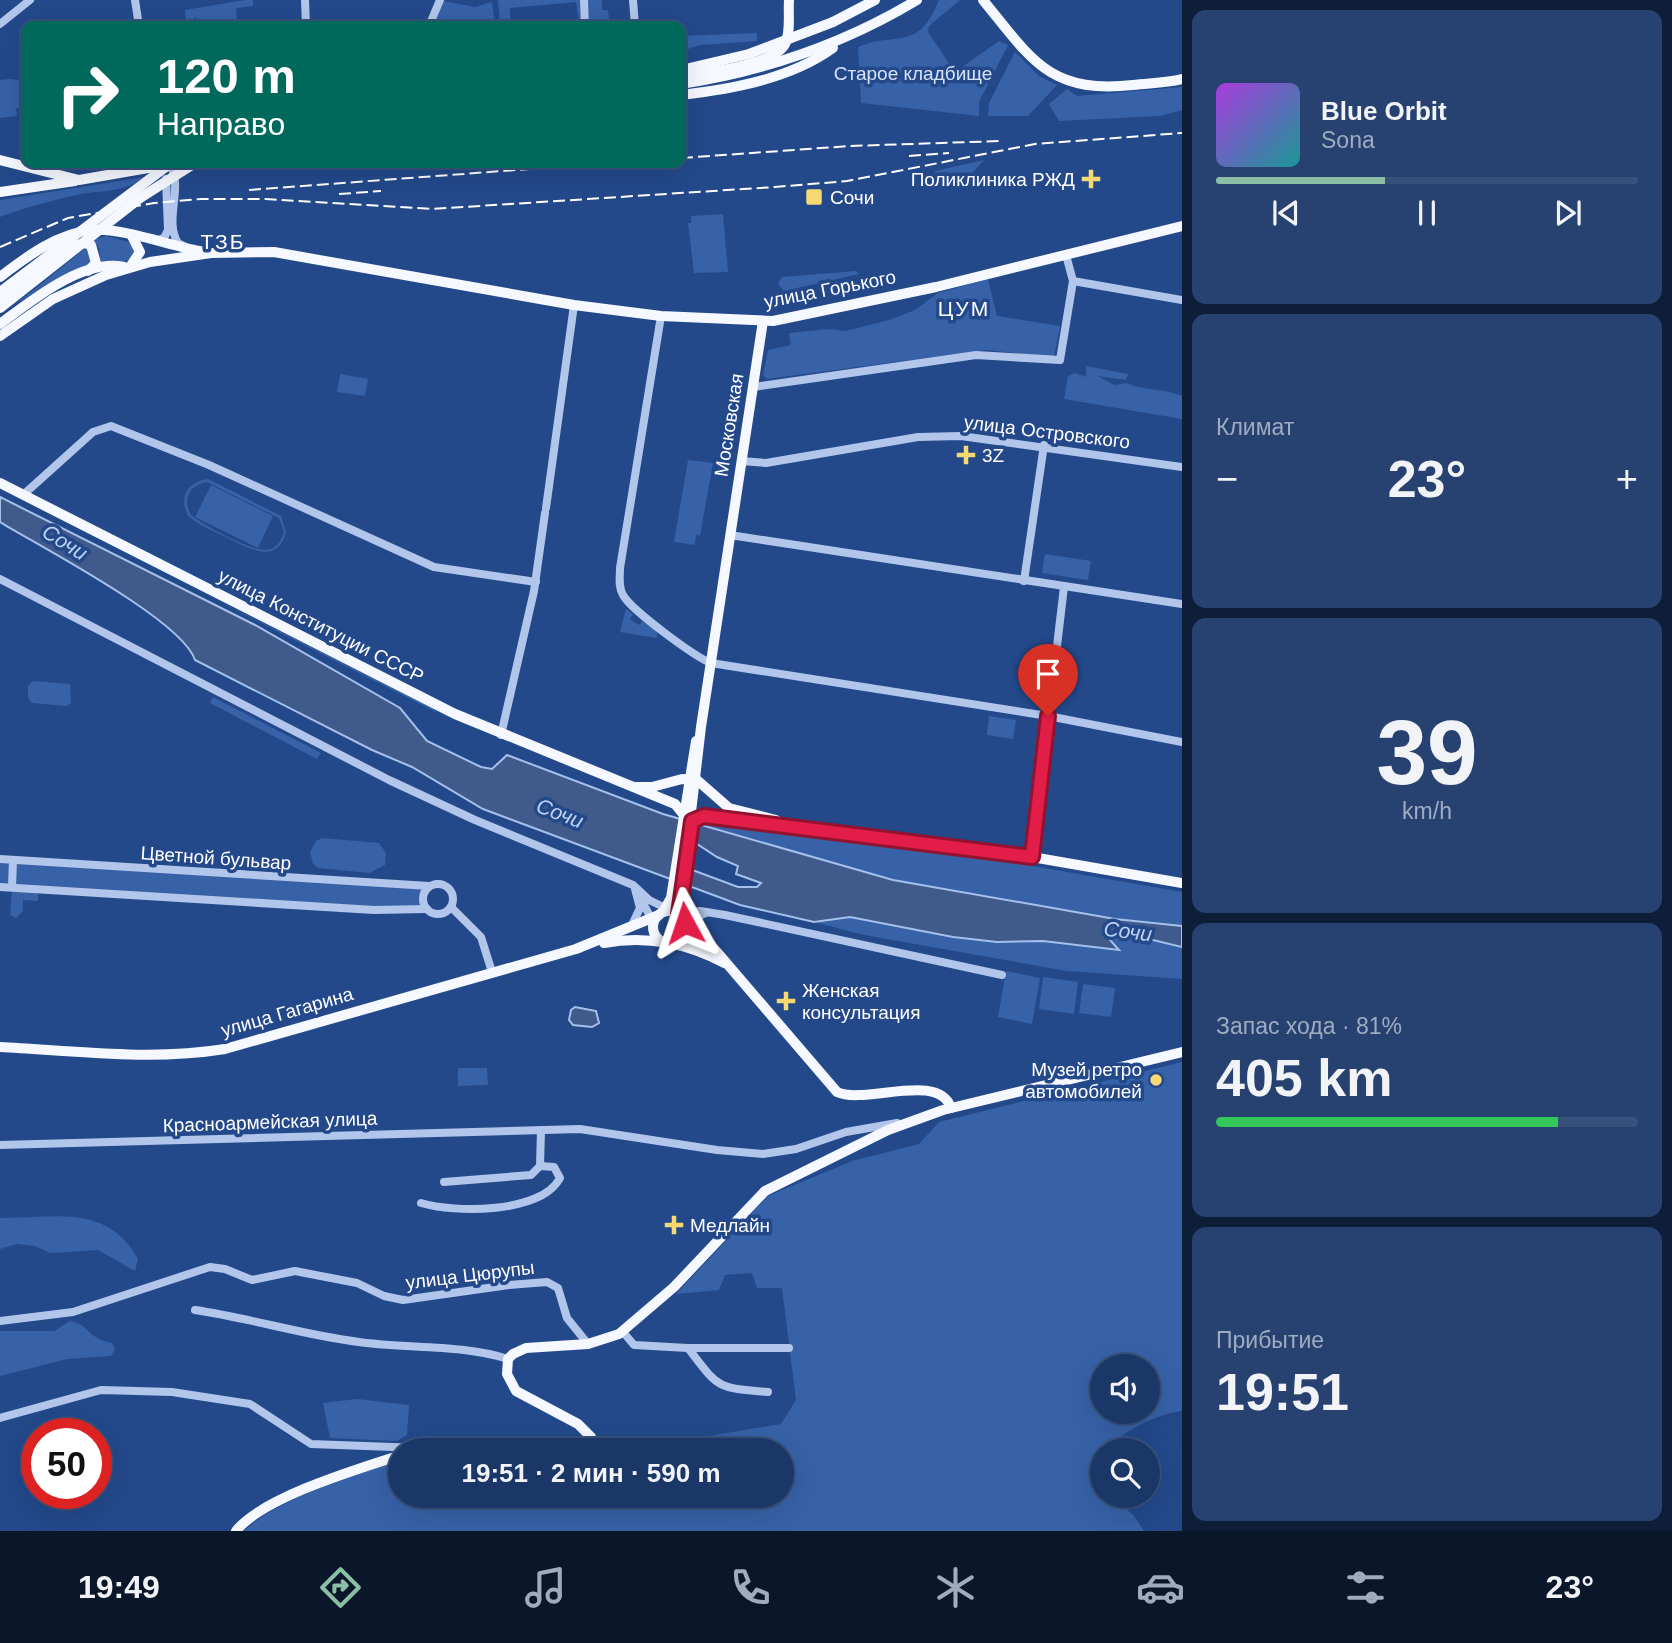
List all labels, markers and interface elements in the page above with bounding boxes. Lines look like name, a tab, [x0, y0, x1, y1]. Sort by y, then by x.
icon: right	[42, 49, 133, 140]
text: 120 m	[157, 49, 296, 103]
park label: Старое кладбище	[834, 63, 992, 84]
text: Blue Orbit	[1321, 96, 1447, 126]
text: Направо	[157, 106, 285, 142]
text: Sona	[1321, 127, 1375, 153]
place label: Поликлиника РЖД	[911, 169, 1075, 190]
marker: Поликлиника РЖД	[1081, 169, 1101, 189]
marker: Сочи	[804, 187, 824, 207]
place label: Сочи	[830, 187, 874, 208]
icon: previous	[1267, 194, 1305, 232]
icon: pause	[1408, 194, 1446, 232]
icon: next	[1549, 194, 1587, 232]
district label: ТЗБ	[200, 230, 246, 253]
street label: улица Горького	[762, 266, 898, 312]
district label: ЦУМ	[938, 297, 990, 320]
street label: Московская	[710, 372, 748, 478]
street label: улица Островского	[963, 411, 1131, 453]
text: Климат	[1216, 414, 1294, 440]
marker: 3Z	[956, 445, 976, 465]
place label: 3Z	[982, 445, 1005, 466]
text: 23°	[1388, 450, 1466, 508]
text: −	[1216, 458, 1238, 500]
text: +	[1616, 458, 1638, 500]
water label: Сочи	[38, 519, 92, 565]
street label: улица Конституции СССР	[215, 565, 427, 687]
pin	[1018, 644, 1078, 716]
icon: arrive	[1029, 655, 1067, 693]
text: 39	[1376, 702, 1478, 803]
water label: Сочи	[533, 794, 587, 833]
text: km/h	[1402, 798, 1452, 824]
street label: Цветной бульвар	[140, 842, 292, 874]
position arrow	[648, 886, 722, 960]
water label: Сочи	[1103, 917, 1154, 945]
place label: Женская консультация	[802, 980, 921, 1023]
street label: улица Гагарина	[218, 983, 356, 1041]
marker: Женская консультация	[776, 991, 796, 1011]
text: Запас хода · 81%	[1216, 1013, 1402, 1039]
text: 405 km	[1216, 1049, 1392, 1107]
place label: Музей ретро автомобилей	[1025, 1059, 1142, 1102]
marker: Музей ретро автомобилей	[1148, 1072, 1164, 1088]
street label: Красноармейская улица	[162, 1108, 378, 1136]
marker: Медлайн	[664, 1215, 684, 1235]
place label: Медлайн	[690, 1215, 770, 1236]
street label: улица Цюрупы	[404, 1257, 536, 1293]
text: Прибытие	[1216, 1327, 1324, 1353]
map controls	[1090, 1354, 1160, 1508]
button: sound	[1090, 1354, 1160, 1424]
text: 19:51	[1216, 1363, 1349, 1421]
speed limit sign: 50	[21, 1418, 112, 1509]
button: search	[1090, 1438, 1160, 1508]
text: 19:51 · 2 мин · 590 m	[461, 1458, 721, 1488]
icon: directions	[316, 1563, 365, 1612]
icon: music	[521, 1563, 570, 1612]
icon: phone	[726, 1563, 775, 1612]
icon: climate	[931, 1563, 980, 1612]
icon: car	[1136, 1563, 1185, 1612]
icon: filters	[1341, 1563, 1390, 1612]
text: 19:49	[78, 1569, 160, 1605]
text: 23°	[1546, 1569, 1594, 1605]

